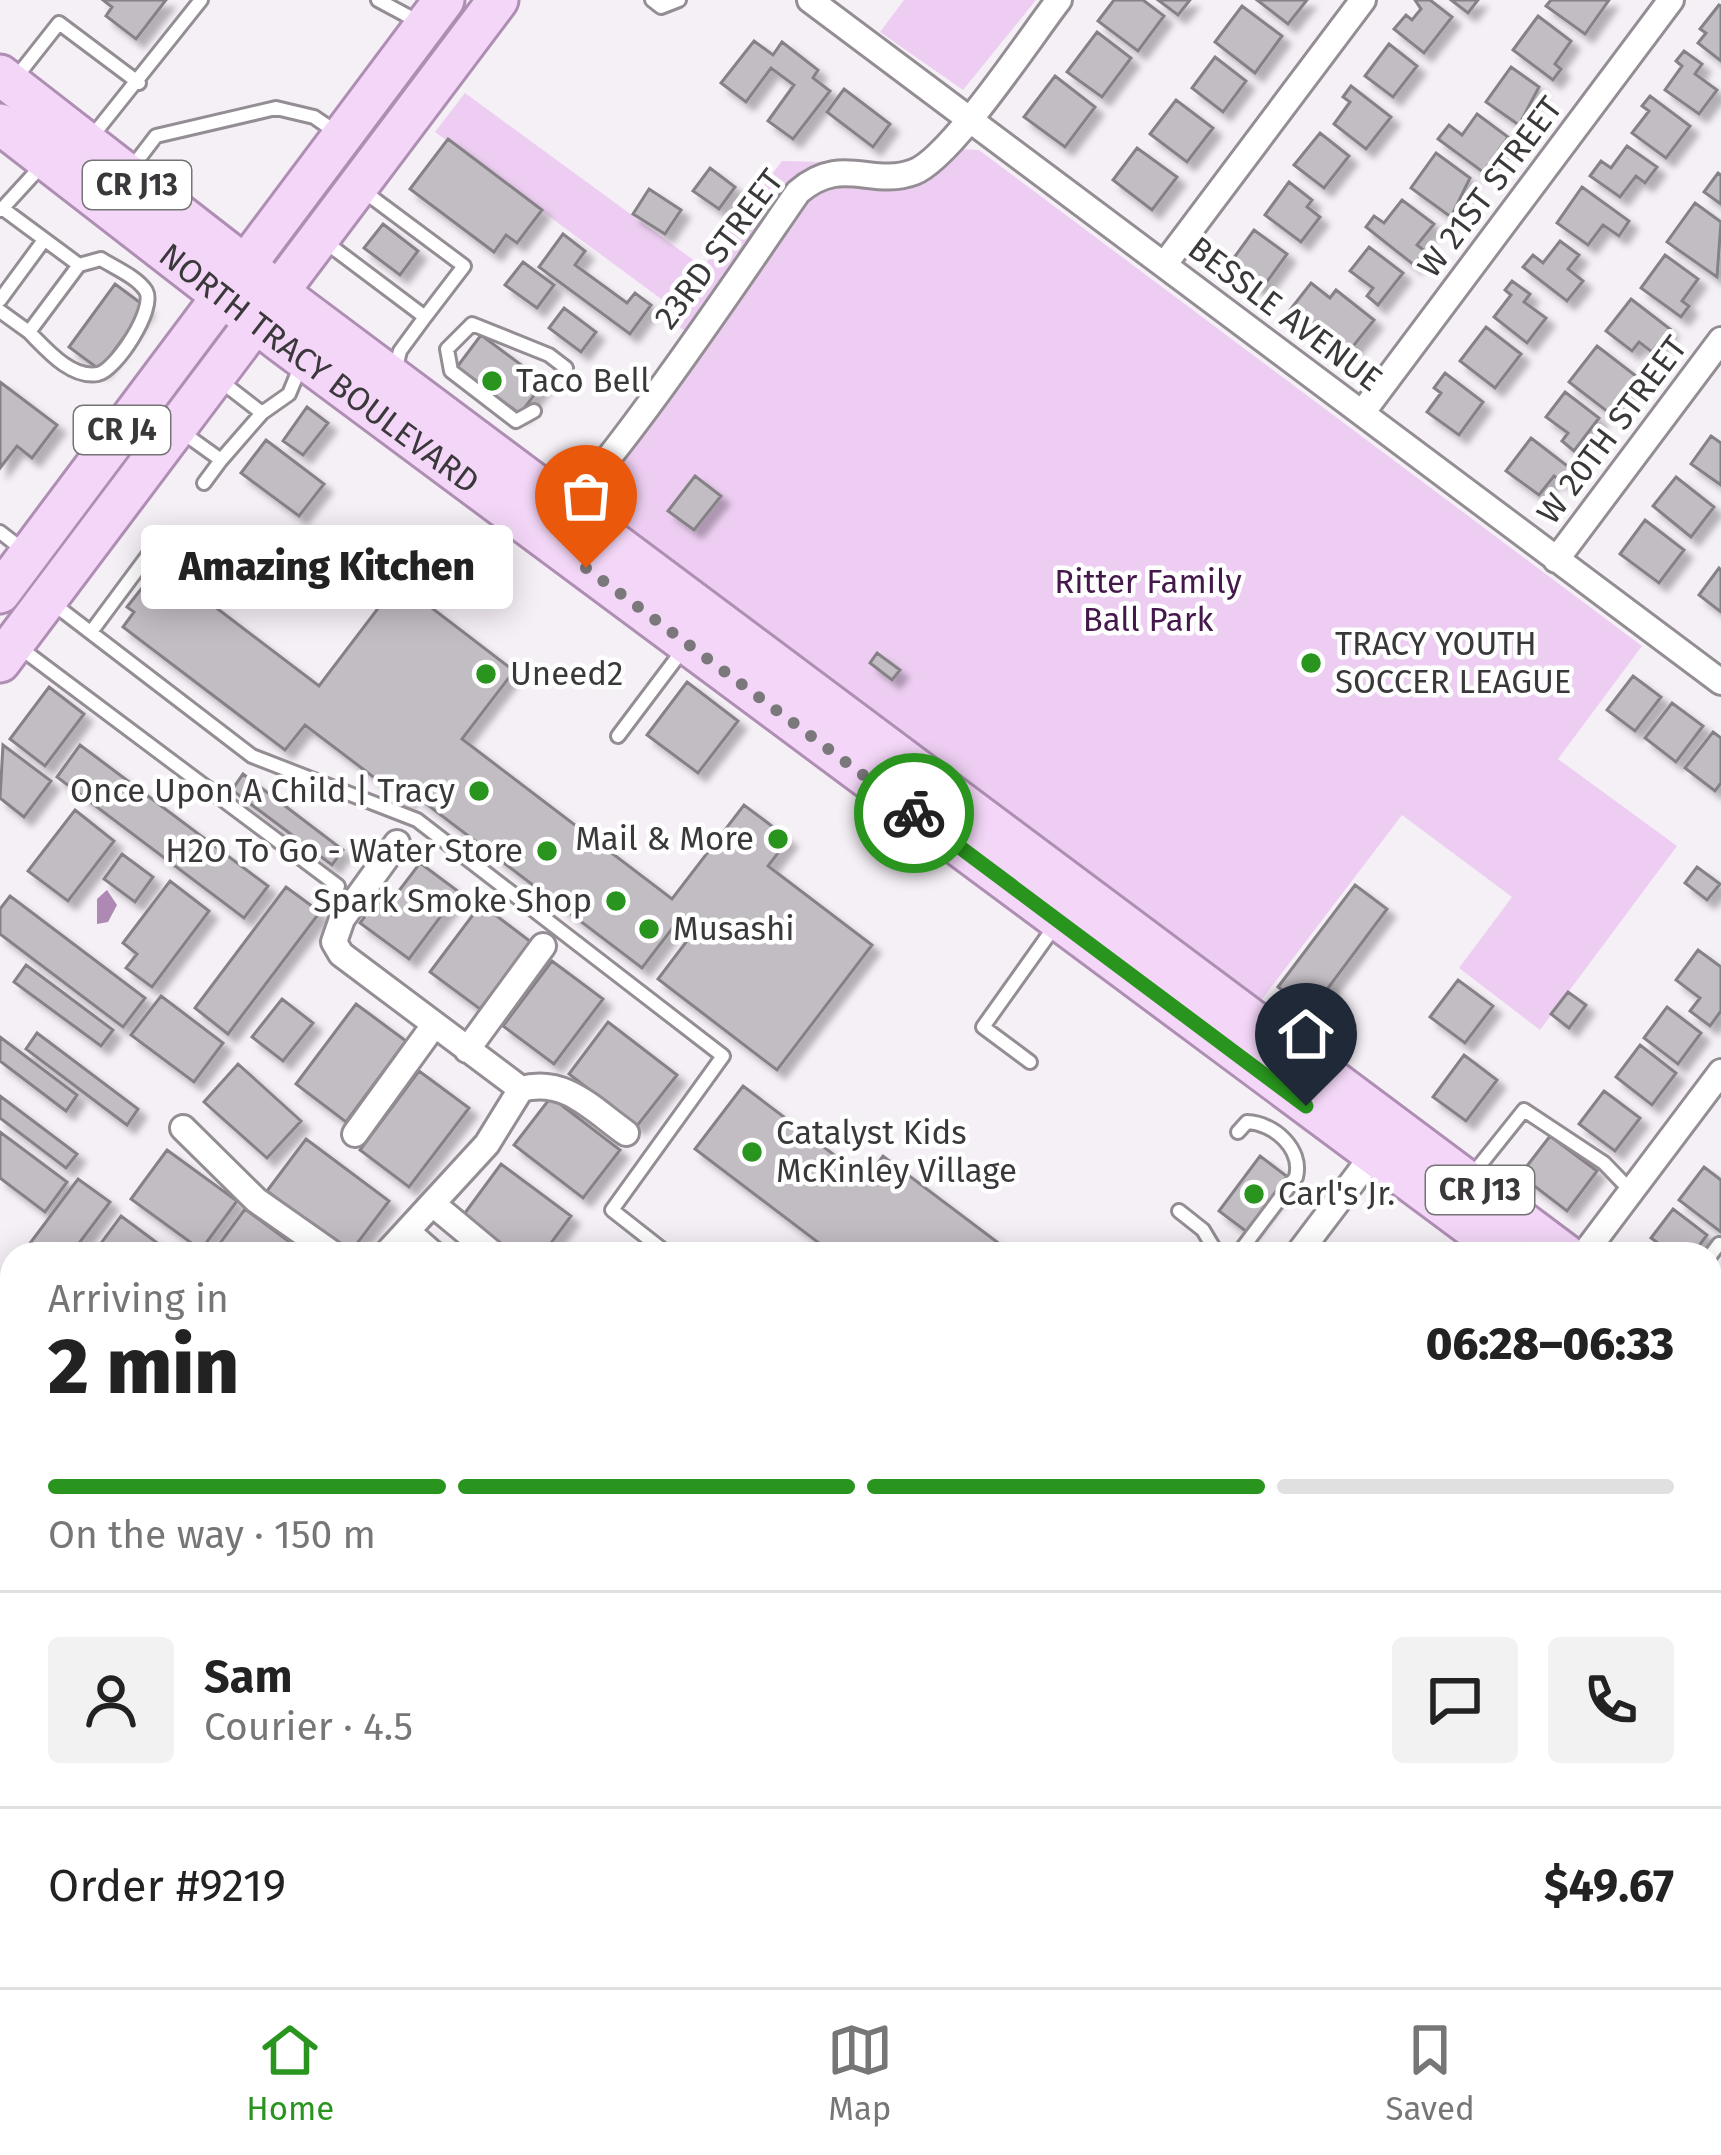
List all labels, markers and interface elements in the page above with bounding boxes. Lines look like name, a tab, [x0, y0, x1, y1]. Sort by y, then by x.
street label: W 21ST STREET	[1409, 89, 1571, 285]
road number: CR J13	[83, 161, 191, 209]
street label: 23RD STREET	[646, 161, 792, 337]
street label: BESSLE AVENUE	[1180, 228, 1390, 400]
street label: NORTH TRACY BOULEVARD	[151, 235, 487, 502]
street label: W 20TH STREET	[1528, 328, 1696, 532]
place label: Taco Bell	[516, 361, 650, 401]
marker: Taco Bell	[479, 368, 505, 394]
road number: CR J4	[74, 406, 170, 454]
pin	[535, 445, 637, 568]
icon: bag	[553, 463, 619, 529]
callout: Amazing Kitchen	[142, 526, 514, 610]
text: Amazing Kitchen	[179, 544, 475, 590]
park label: Ritter Family Ball Park	[1054, 562, 1242, 640]
place label: TRACY YOUTH SOCCER LEAGUE	[1335, 624, 1571, 702]
marker: TRACY YOUTH SOCCER LEAGUE	[1298, 650, 1324, 676]
place label: Uneed2	[510, 654, 623, 694]
marker: Uneed2	[473, 661, 499, 687]
courier	[854, 753, 974, 873]
place label: Once Upon A Child | Tracy	[70, 771, 455, 811]
marker: Once Upon A Child | Tracy	[466, 778, 492, 804]
icon: bike	[881, 780, 947, 846]
place label: Mail & More	[575, 819, 754, 859]
marker: Mail & More	[765, 826, 791, 852]
place label: H2O To Go - Water Store	[165, 831, 523, 871]
marker: H2O To Go - Water Store	[534, 838, 560, 864]
place label: Spark Smoke Shop	[313, 881, 592, 921]
marker: Spark Smoke Shop	[603, 888, 629, 914]
place label: Musashi	[673, 909, 795, 949]
marker: Musashi	[636, 916, 662, 942]
pin	[1255, 983, 1357, 1106]
icon: home	[1273, 1001, 1339, 1067]
place label: Catalyst Kids McKinley Village	[776, 1113, 1017, 1191]
marker: Catalyst Kids McKinley Village	[739, 1139, 765, 1165]
road number: CR J13	[1426, 1166, 1534, 1214]
place label: Carl's Jr.	[1278, 1174, 1395, 1214]
marker: Carl's Jr.	[1241, 1181, 1267, 1207]
text: Arriving in	[48, 1276, 229, 1322]
text: 06:28–06:33	[1426, 1317, 1674, 1371]
text: 2 min	[48, 1320, 239, 1414]
text: On the way · 150 m	[48, 1512, 376, 1558]
button: person	[48, 1637, 174, 1763]
button: chat	[1392, 1637, 1518, 1763]
button: phone	[1548, 1637, 1674, 1763]
text: Sam	[204, 1650, 292, 1704]
text: Courier · 4.5	[204, 1704, 413, 1750]
text: Order #9219	[48, 1859, 286, 1913]
text: $49.67	[1544, 1859, 1674, 1913]
tab: Home	[246, 2017, 334, 2129]
tab: Map	[827, 2017, 893, 2129]
tab: Saved	[1385, 2017, 1475, 2129]

